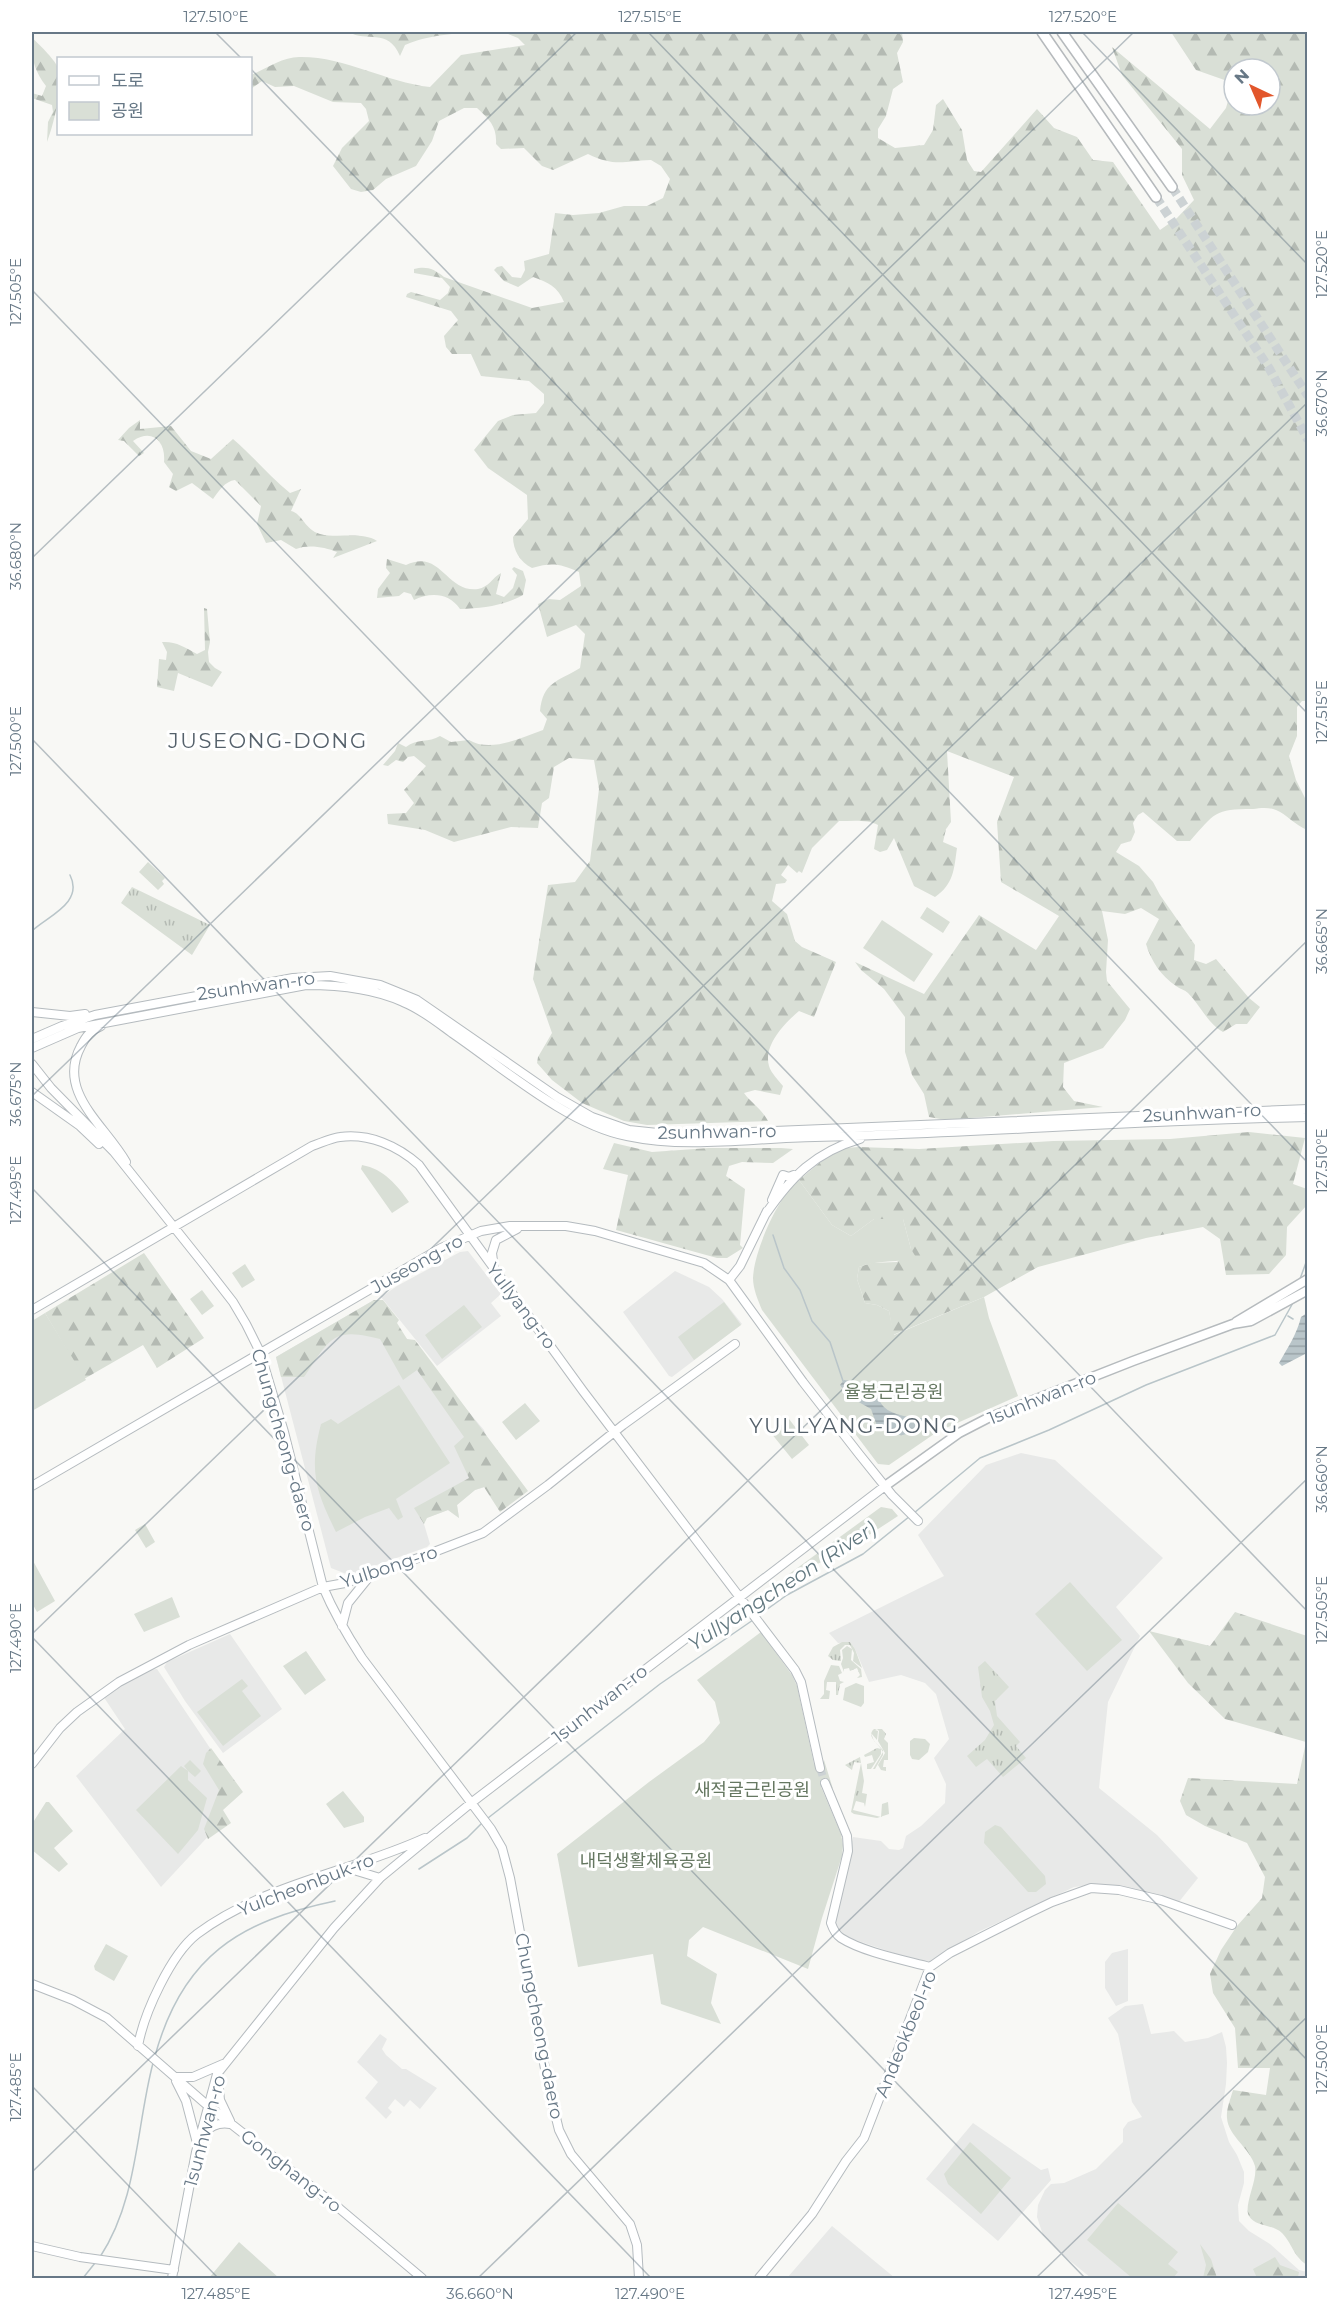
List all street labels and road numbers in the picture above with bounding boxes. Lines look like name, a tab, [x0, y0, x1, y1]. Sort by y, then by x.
street label: 2sunhwan-ro	[196, 967, 316, 1005]
street label: 2sunhwan-ro	[1142, 1099, 1262, 1127]
street label: 2sunhwan-ro	[657, 1120, 777, 1144]
street label: Juseong-ro	[366, 1230, 467, 1299]
street label: Yullyang-ro	[481, 1259, 561, 1353]
street label: Chungcheong-daero	[246, 1346, 320, 1534]
street label: 1sunhwan-ro	[985, 1366, 1099, 1430]
street label: Yulbong-ro	[338, 1541, 440, 1593]
street label: 1sunhwan-ro	[548, 1660, 652, 1748]
street label: Yulcheonbuk-ro	[235, 1849, 377, 1921]
street label: Chungcheong-daero	[510, 1931, 568, 2121]
street label: Andeokbeol-ro	[871, 1967, 941, 2101]
street label: 1sunhwan-ro	[179, 2073, 231, 2189]
street label: Gonghang-ro	[236, 2125, 346, 2217]

